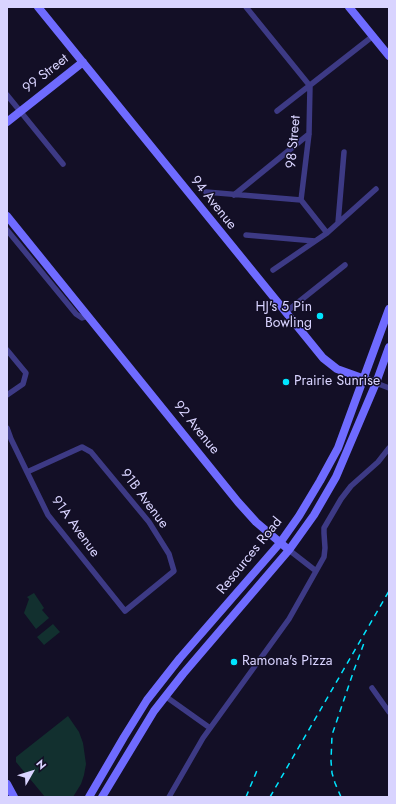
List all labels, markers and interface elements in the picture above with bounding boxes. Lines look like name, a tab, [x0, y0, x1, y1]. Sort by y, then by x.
street label: 99 Street	[20, 51, 72, 97]
street label: 98 Street	[283, 115, 305, 169]
street label: 94 Avenue	[186, 173, 240, 233]
place label: HJ's 5 Pin Bowling	[255, 300, 312, 332]
marker: HJ's 5 Pin Bowling	[315, 311, 325, 321]
place label: Prairie Sunrise	[294, 374, 380, 390]
marker: Prairie Sunrise	[281, 377, 291, 387]
street label: 92 Avenue	[169, 398, 223, 458]
street label: 91B Avenue	[116, 466, 172, 532]
street label: 91A Avenue	[47, 493, 103, 561]
street label: Resources Road	[214, 514, 286, 598]
place label: Ramona's Pizza	[242, 654, 333, 670]
marker: Ramona's Pizza	[229, 657, 239, 667]
north arrow	[12, 752, 52, 792]
text: N	[32, 756, 50, 773]

